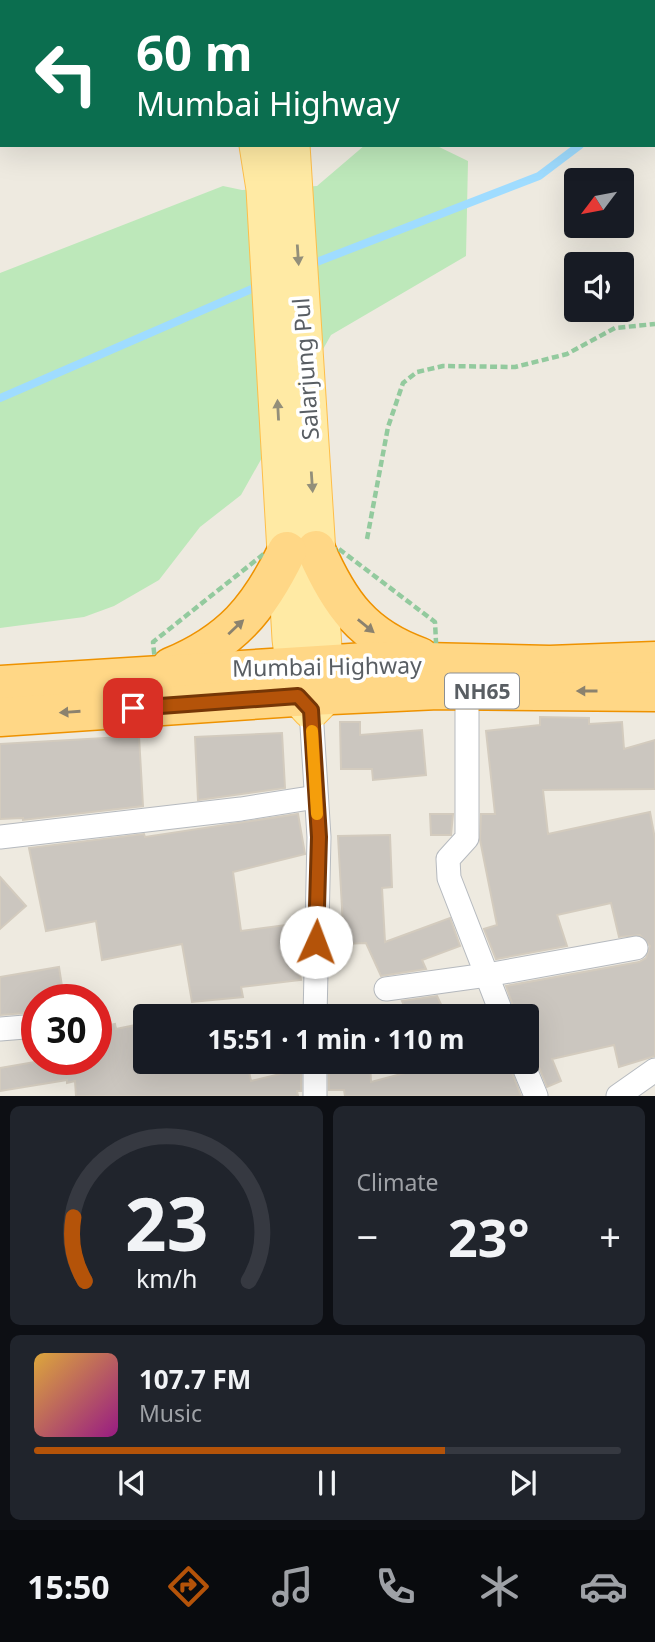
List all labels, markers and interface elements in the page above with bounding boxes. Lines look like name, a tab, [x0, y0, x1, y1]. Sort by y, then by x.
text: 60 m	[136, 19, 253, 85]
icon: left	[21, 28, 112, 119]
text: Mumbai Highway	[136, 82, 400, 125]
north arrow	[564, 168, 634, 238]
map controls	[564, 168, 634, 322]
one-way arrow	[293, 245, 304, 267]
button: sound	[564, 252, 634, 322]
street label: Salarjung Pul	[284, 297, 326, 441]
one-way arrow	[273, 399, 284, 421]
one-way arrow	[307, 472, 318, 494]
one-way arrow	[227, 619, 245, 635]
one-way arrow	[357, 619, 375, 634]
street label: Mumbai Highway	[232, 648, 422, 684]
road number: NH65	[445, 674, 519, 708]
pin	[103, 678, 163, 738]
one-way arrow	[576, 685, 598, 696]
icon: arrive	[114, 689, 152, 727]
one-way arrow	[59, 707, 81, 718]
position arrow	[279, 905, 353, 979]
speed limit sign: 30	[21, 984, 112, 1075]
text: 15:51 · 1 min · 110 m	[208, 1021, 464, 1057]
text: Climate	[357, 1166, 439, 1198]
text: 23	[125, 1174, 208, 1273]
text: 23°	[448, 1201, 530, 1272]
text: −	[357, 1210, 378, 1262]
text: +	[599, 1210, 621, 1262]
text: km/h	[135, 1261, 197, 1295]
text: 107.7 FM	[139, 1361, 251, 1397]
text: Music	[139, 1397, 202, 1429]
icon: previous	[113, 1464, 151, 1502]
icon: pause	[308, 1464, 346, 1502]
icon: next	[504, 1464, 542, 1502]
icon: directions	[164, 1562, 213, 1611]
icon: music	[268, 1562, 317, 1611]
icon: phone	[371, 1562, 420, 1611]
icon: climate	[475, 1562, 524, 1611]
icon: car	[579, 1562, 628, 1611]
text: 15:50	[27, 1565, 110, 1608]

